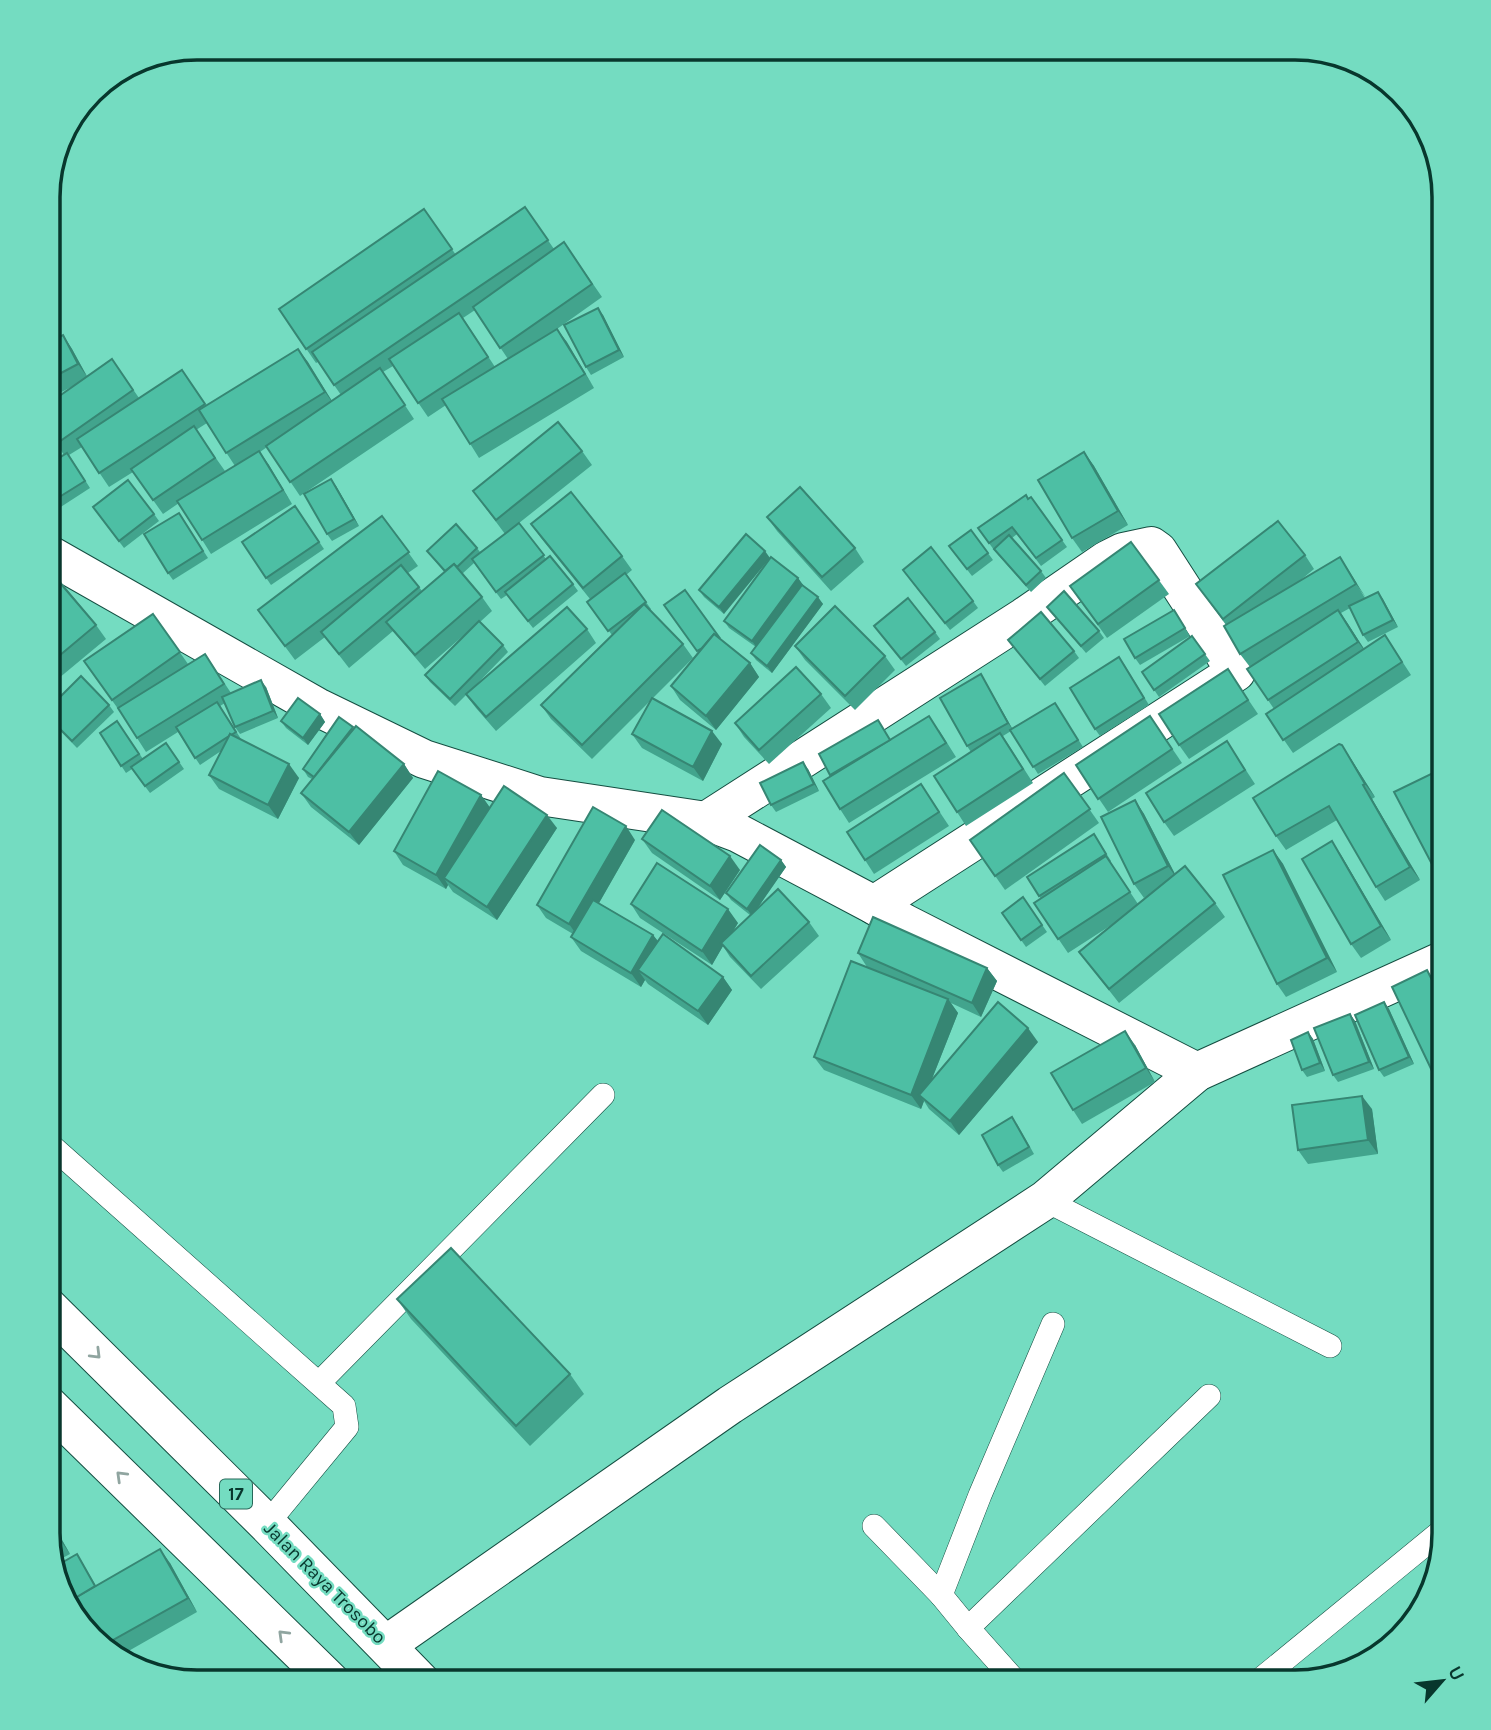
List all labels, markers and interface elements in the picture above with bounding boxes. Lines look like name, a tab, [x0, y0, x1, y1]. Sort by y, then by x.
one-way arrow	[87, 1346, 100, 1359]
one-way arrow	[116, 1471, 129, 1484]
road number: 17	[220, 1479, 252, 1508]
street label: Jalan Raya Trosobo	[260, 1518, 390, 1648]
one-way arrow	[279, 1631, 291, 1643]
north arrow	[1407, 1646, 1477, 1716]
text: U	[1443, 1663, 1469, 1684]

